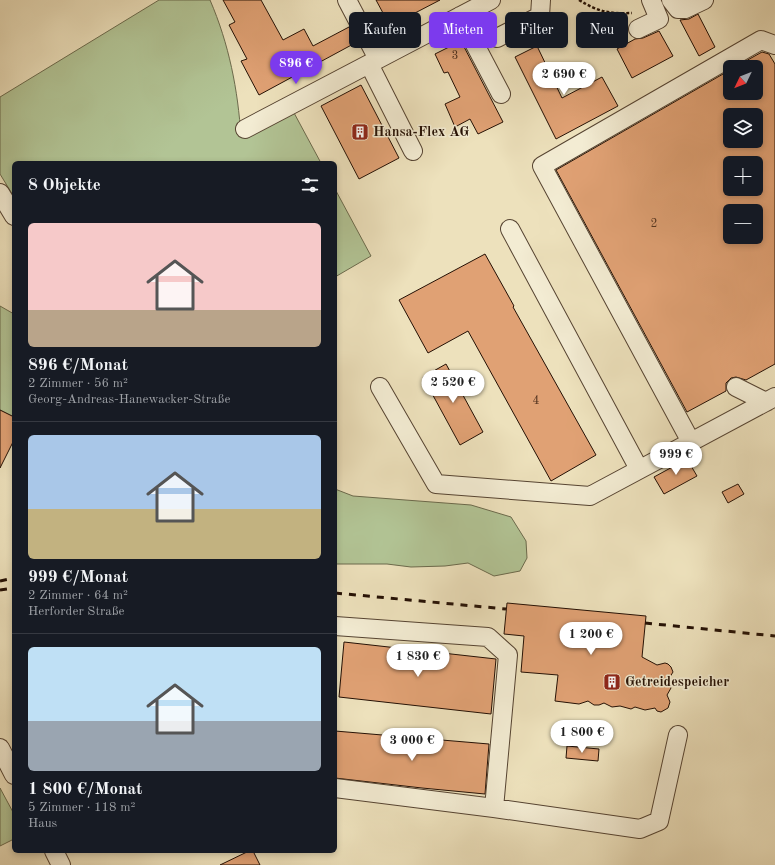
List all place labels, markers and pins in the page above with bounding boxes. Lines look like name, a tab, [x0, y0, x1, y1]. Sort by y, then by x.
pin: 896 €	[268, 51, 324, 85]
pin: 2 690 €	[527, 62, 601, 96]
building icon: Hansa-Flex AG	[350, 122, 370, 142]
place label: Hansa-Flex AG	[373, 125, 469, 139]
pin: 2 520 €	[416, 370, 490, 404]
pin: 999 €	[648, 442, 704, 476]
pin: 1 200 €	[554, 622, 628, 656]
pin: 1 830 €	[381, 644, 455, 678]
building icon: Getreidespeicher	[602, 672, 622, 692]
place label: Getreidespeicher	[625, 675, 729, 689]
pin: 1 800 €	[545, 720, 619, 754]
pin: 3 000 €	[375, 728, 449, 762]

